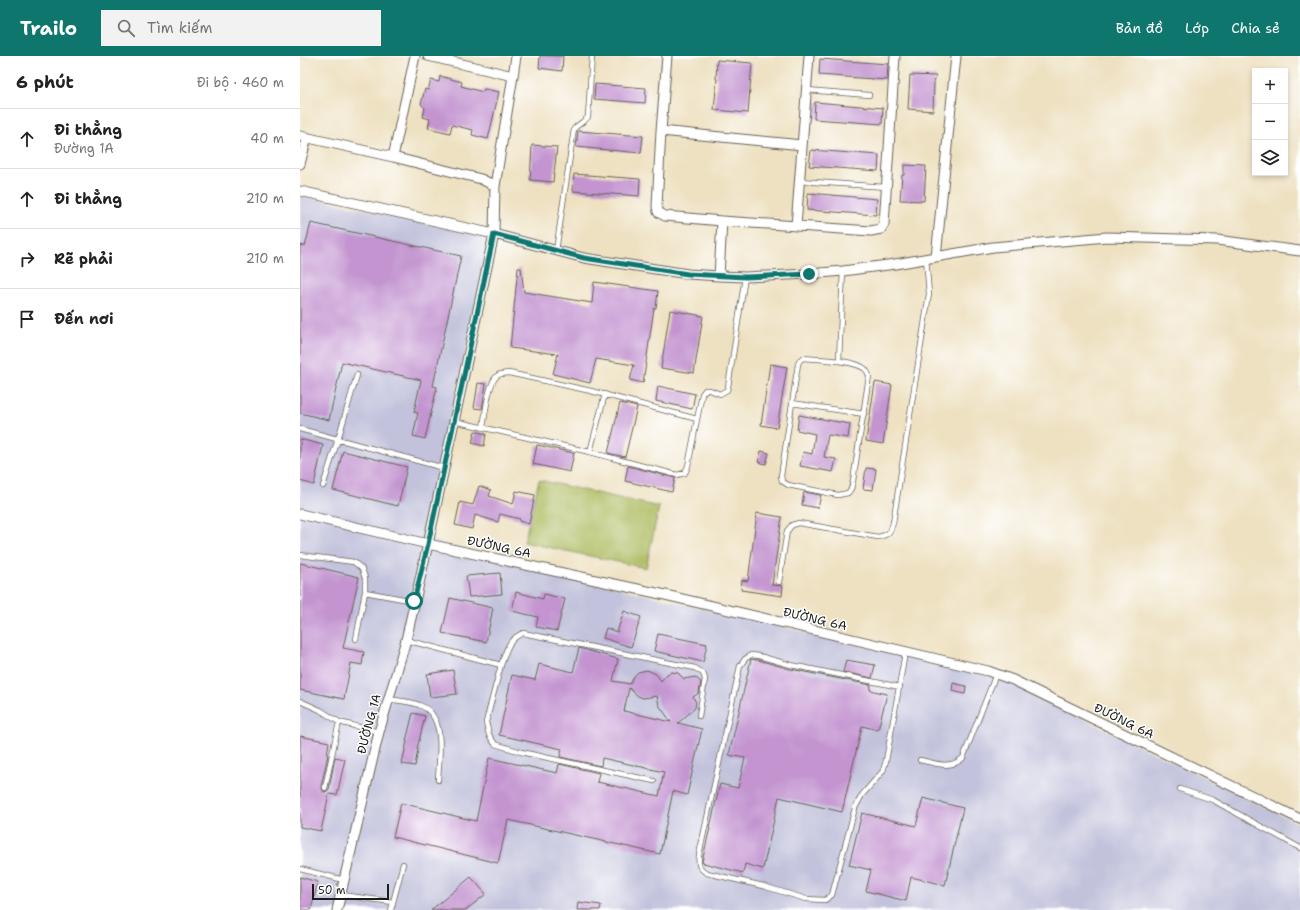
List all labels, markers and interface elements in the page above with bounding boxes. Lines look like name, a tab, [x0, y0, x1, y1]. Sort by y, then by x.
search box	[101, 10, 381, 46]
text: Trailo	[20, 16, 77, 41]
icon: search	[115, 17, 137, 39]
text: Tìm kiếm	[147, 18, 212, 38]
text: Bản đồ	[1116, 19, 1163, 37]
text: Lớp	[1185, 19, 1209, 37]
text: Chia sẻ	[1231, 19, 1280, 37]
map controls	[1252, 68, 1288, 176]
button: +	[1252, 68, 1288, 104]
text: 6 phút	[16, 71, 74, 93]
text: Đi bộ · 460 m	[197, 74, 284, 91]
button: −	[1252, 104, 1288, 140]
text: Đi thẳng	[54, 120, 122, 140]
icon: ahead	[16, 128, 38, 150]
text: 40 m	[250, 130, 284, 147]
text: Đường 1A	[54, 140, 114, 157]
button: layers	[1252, 140, 1288, 176]
icon: ahead	[16, 188, 38, 210]
text: Đi thẳng	[54, 189, 122, 209]
text: 210 m	[246, 190, 284, 207]
icon: right	[16, 248, 38, 270]
text: Rẽ phải	[54, 249, 113, 269]
text: 210 m	[246, 250, 284, 267]
route end	[800, 265, 818, 283]
icon: arrive	[16, 308, 38, 330]
text: Đến nơi	[54, 309, 113, 329]
street label: ĐƯỜNG 6A	[466, 532, 533, 562]
route start	[405, 592, 423, 610]
street label: ĐƯỜNG 6A	[782, 604, 849, 634]
street label: ĐƯỜNG 1A	[353, 692, 385, 756]
street label: ĐƯỜNG 6A	[1091, 700, 1157, 743]
scale bar	[312, 882, 389, 901]
text: 50 m	[318, 883, 346, 898]

